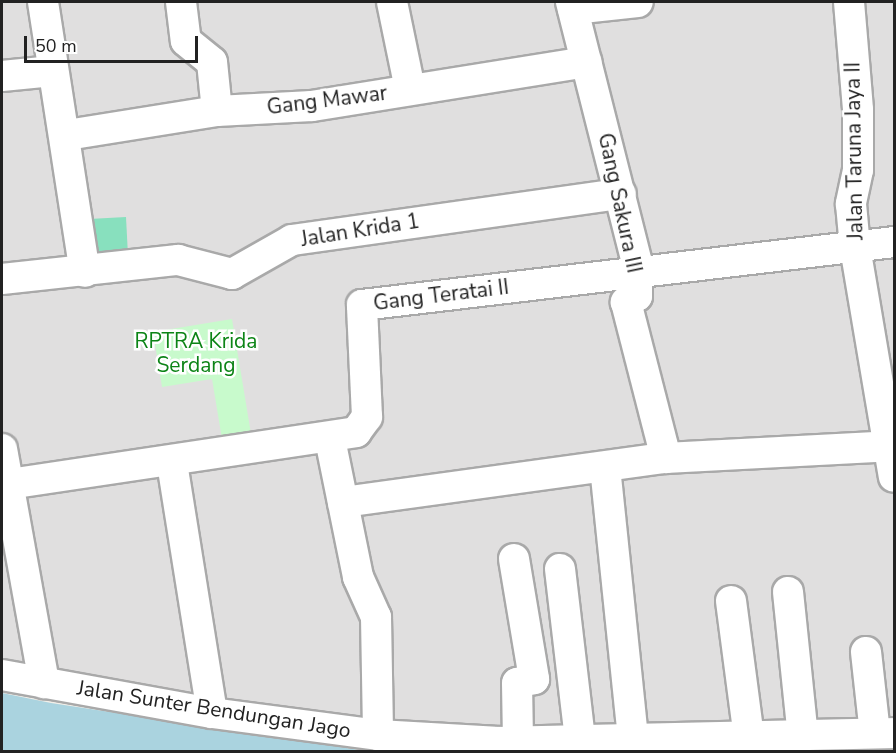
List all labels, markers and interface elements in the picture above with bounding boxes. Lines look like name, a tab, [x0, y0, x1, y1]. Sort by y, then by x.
scale bar	[27, 24, 201, 62]
text: 50 m	[35, 34, 77, 58]
street label: Jalan Taruna Jaya II	[840, 62, 868, 240]
street label: Gang Mawar	[265, 80, 389, 120]
street label: Gang Sakura III	[593, 131, 647, 275]
street label: Jalan Krida 1	[299, 208, 421, 252]
street label: Gang Teratai II	[372, 274, 510, 316]
park label: RPTRA Krida Serdang	[135, 328, 257, 378]
street label: Jalan Sunter Bendungan Jago	[75, 675, 353, 743]

